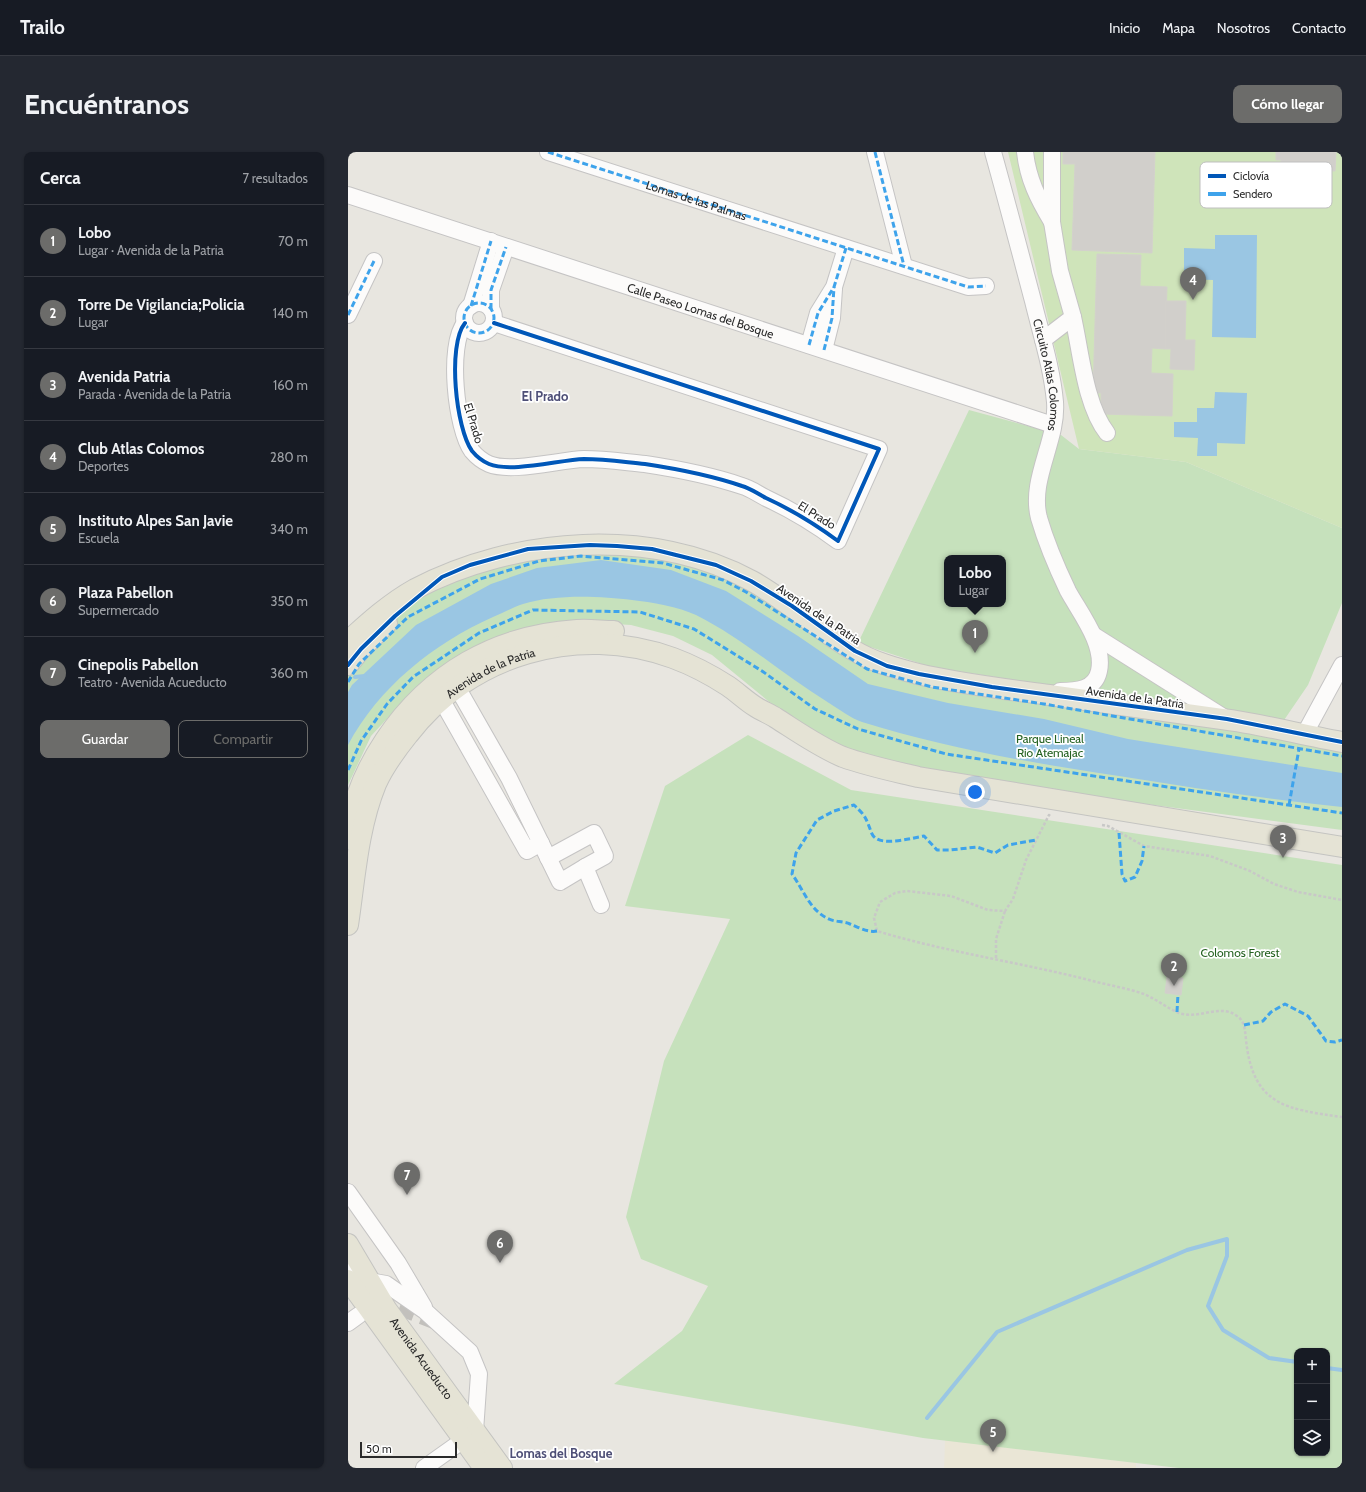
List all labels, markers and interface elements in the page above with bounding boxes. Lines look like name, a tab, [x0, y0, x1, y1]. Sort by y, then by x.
text: Trailo	[20, 16, 65, 39]
text: Inicio	[1109, 19, 1140, 37]
text: Mapa	[1162, 19, 1195, 37]
text: Nosotros	[1217, 19, 1270, 37]
text: Contacto	[1292, 19, 1346, 37]
button: Cómo llegar	[1233, 85, 1342, 123]
text: Encuéntranos	[24, 87, 189, 121]
legend	[1200, 162, 1332, 208]
text: Cerca	[40, 168, 81, 188]
text: Ciclovía	[1233, 169, 1270, 183]
text: 7 resultados	[242, 170, 308, 186]
street label: Lomas de las Palmas	[644, 177, 749, 223]
text: Sendero	[1233, 187, 1272, 201]
text: Lobo	[78, 224, 111, 242]
text: 1	[51, 233, 55, 249]
text: 70 m	[278, 233, 308, 249]
text: Lugar · Avenida de la Patria	[78, 242, 224, 258]
pin: 4	[1180, 267, 1206, 300]
street label: Calle Paseo Lomas del Bosque	[626, 279, 776, 341]
text: Torre De Vigilancia;Policia	[78, 296, 245, 314]
text: 2	[50, 305, 56, 321]
text: 140 m	[273, 305, 308, 321]
text: Lugar	[78, 314, 108, 330]
street label: Circuito Atlas Colomos	[1030, 317, 1063, 433]
text: Avenida Patria	[78, 368, 170, 386]
text: 3	[49, 377, 57, 393]
text: 160 m	[273, 377, 308, 393]
text: Parada · Avenida de la Patria	[78, 386, 231, 402]
district label: El Prado	[522, 388, 569, 404]
street label: El Prado	[461, 401, 487, 445]
text: Club Atlas Colomos	[78, 440, 204, 458]
text: 4	[49, 449, 57, 465]
text: 280 m	[270, 449, 308, 465]
text: Deportes	[78, 458, 129, 474]
street label: El Prado	[795, 498, 839, 533]
text: Instituto Alpes San Javie	[78, 512, 233, 530]
text: 5	[50, 521, 56, 537]
text: 340 m	[270, 521, 308, 537]
text: Escuela	[78, 530, 119, 546]
popup	[944, 555, 1006, 607]
text: Lobo	[958, 564, 992, 582]
street label: Avenida de la Patria	[774, 580, 864, 648]
text: Lugar	[958, 582, 989, 598]
text: Plaza Pabellon	[78, 584, 173, 602]
text: 6	[49, 593, 57, 609]
text: 350 m	[271, 593, 308, 609]
text: Supermercado	[78, 602, 159, 618]
pin: 1	[962, 620, 988, 653]
street label: Avenida de la Patria	[442, 644, 537, 701]
text: Cinepolis Pabellon	[78, 656, 199, 674]
text: 7	[50, 665, 56, 681]
text: 360 m	[270, 665, 308, 681]
text: Teatro · Avenida Acueducto	[78, 674, 227, 690]
street label: Avenida de la Patria	[1085, 683, 1185, 711]
button: Guardar	[40, 720, 170, 758]
button: Compartir	[178, 720, 308, 758]
park label: Parque Lineal Rio Atemajac	[1016, 731, 1084, 760]
your location	[965, 782, 985, 802]
pin: 3	[1270, 825, 1296, 858]
park label: Colomos Forest	[1200, 945, 1280, 960]
pin: 2	[1161, 953, 1187, 986]
pin: 7	[394, 1162, 420, 1195]
pin: 6	[487, 1230, 513, 1263]
street label: Avenida Acueducto	[387, 1314, 457, 1402]
map controls	[1294, 1348, 1330, 1456]
button: +	[1294, 1348, 1330, 1384]
button: −	[1294, 1384, 1330, 1420]
pin: 5	[980, 1419, 1006, 1452]
button: layers	[1294, 1420, 1330, 1456]
scale bar	[360, 1440, 457, 1459]
text: 50 m	[366, 1442, 392, 1456]
district label: Lomas del Bosque	[510, 1445, 613, 1461]

